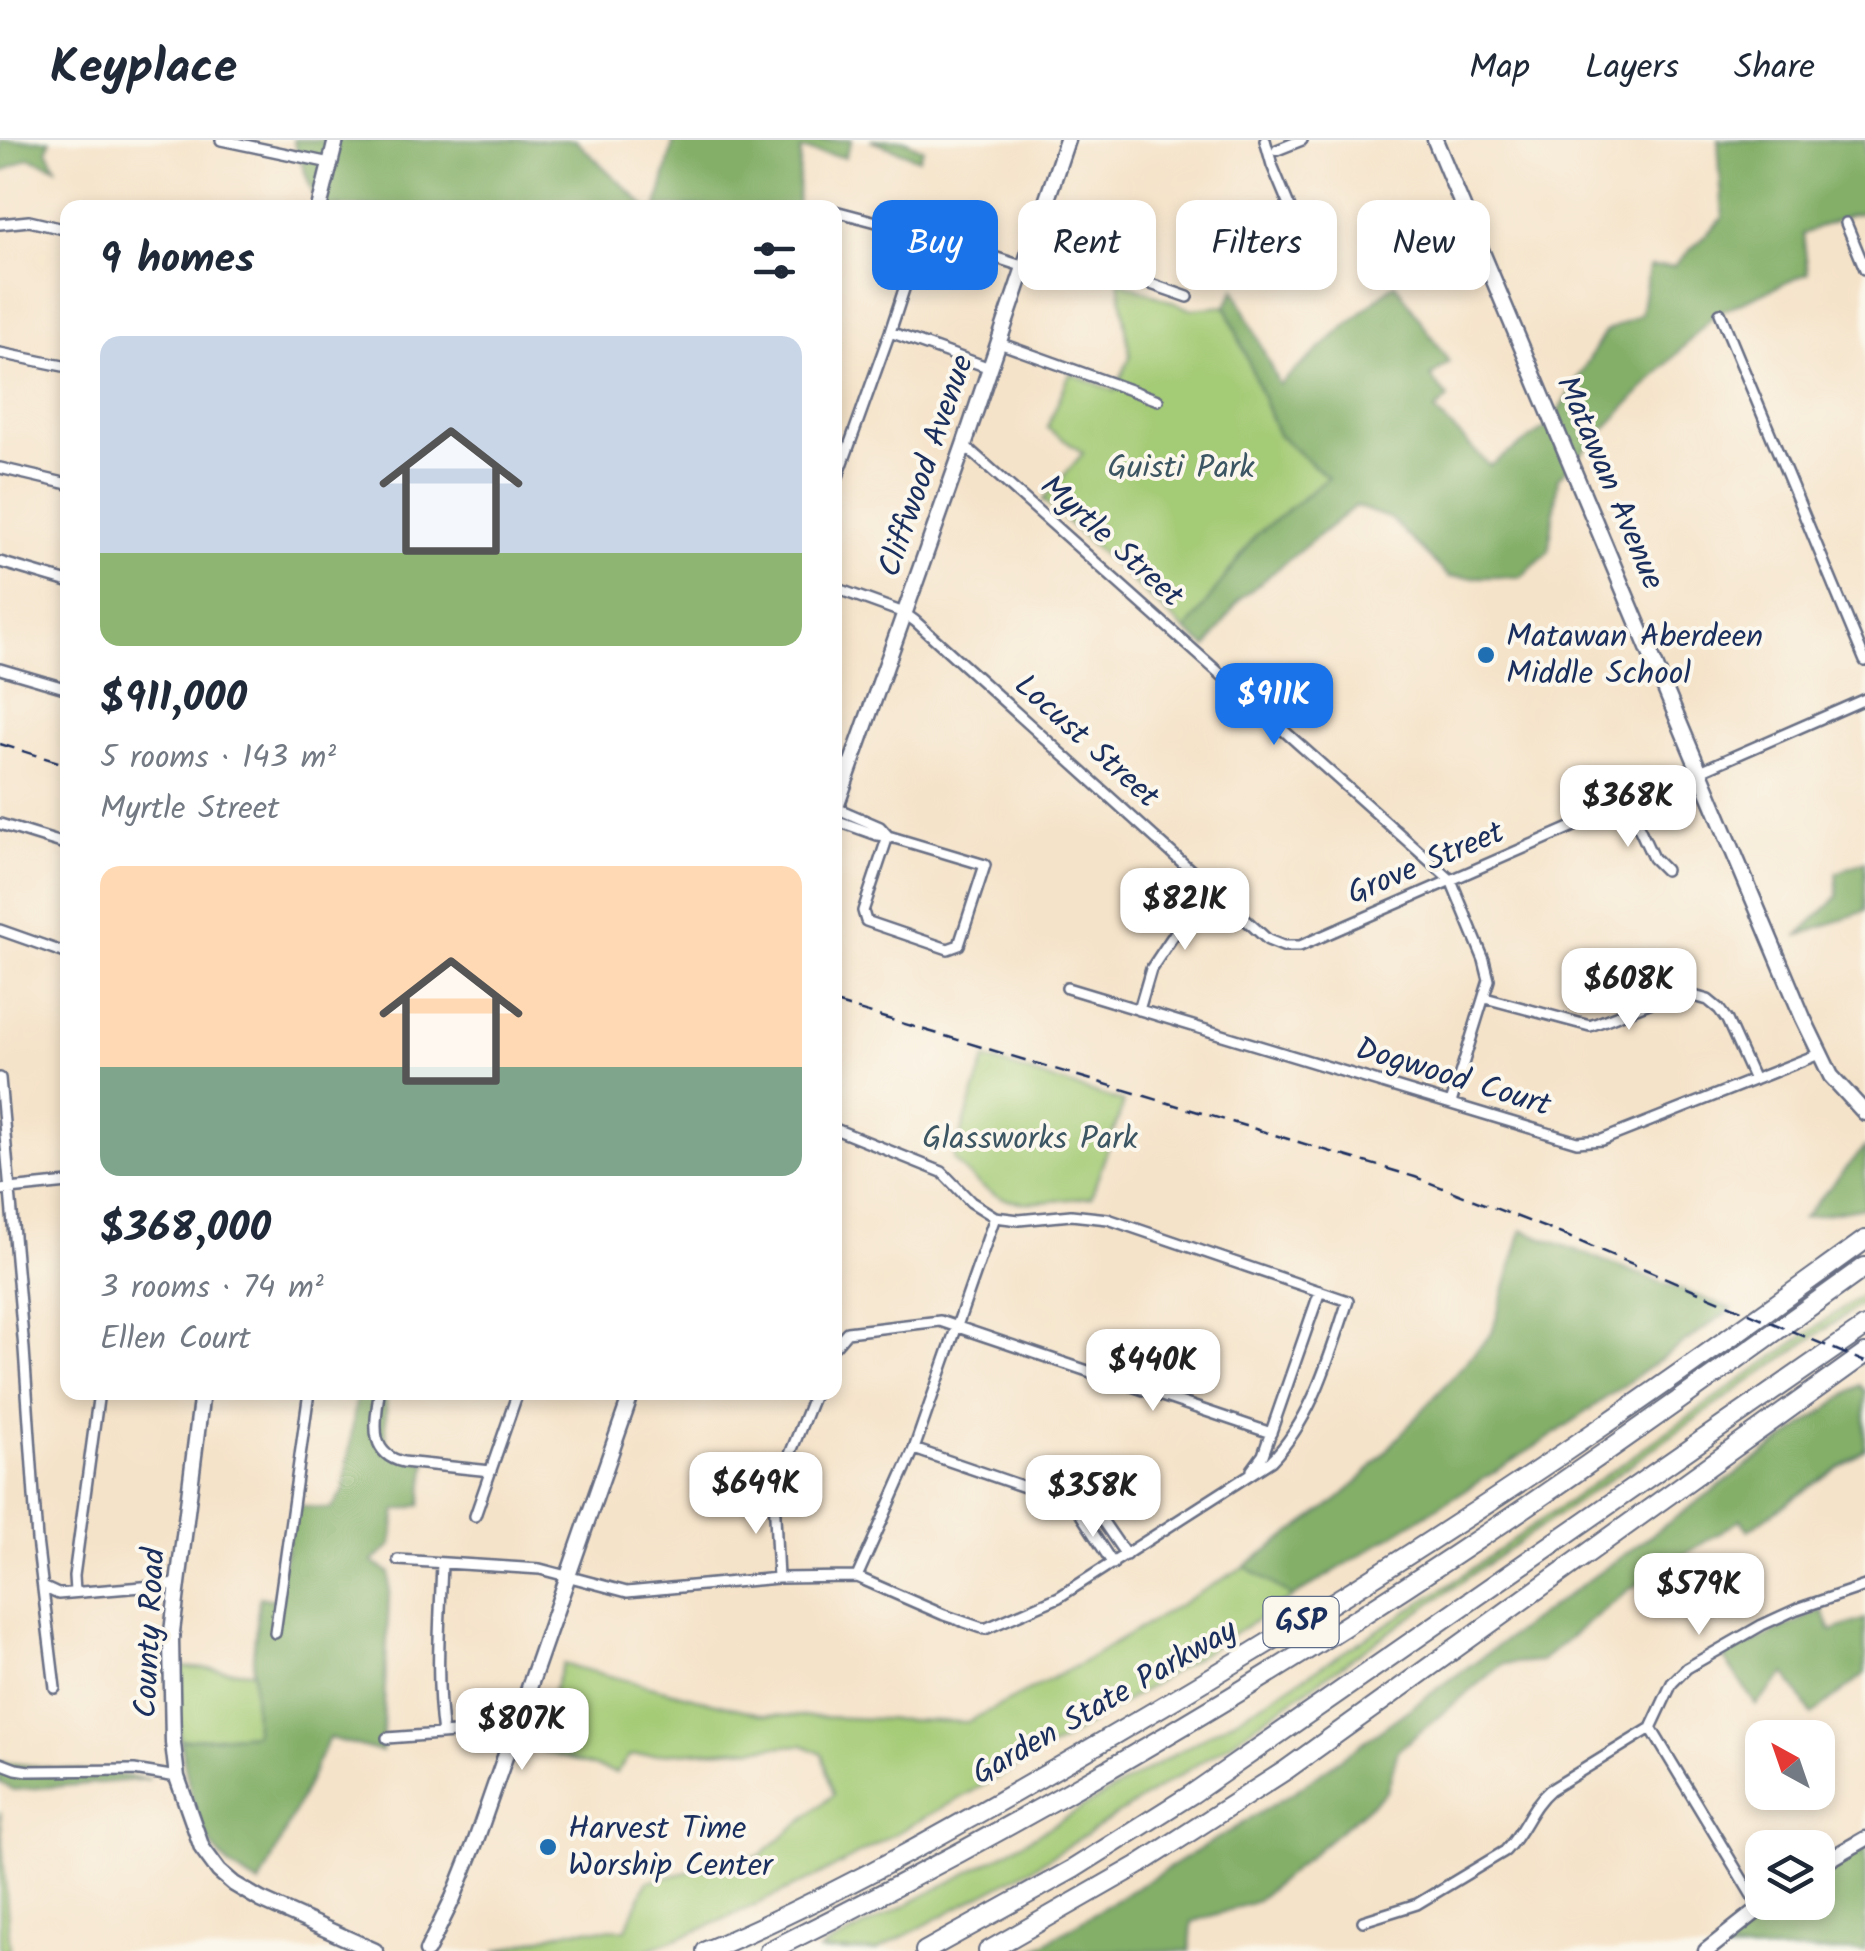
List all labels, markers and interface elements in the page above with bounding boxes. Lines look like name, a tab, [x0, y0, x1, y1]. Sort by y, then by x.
text: Keyplace	[50, 31, 237, 107]
text: Map	[1469, 41, 1530, 97]
text: Layers	[1585, 41, 1679, 97]
text: Share	[1734, 41, 1815, 97]
chip: Buy	[872, 200, 998, 290]
chip: Rent	[1018, 200, 1156, 290]
chip: Filters	[1176, 200, 1337, 290]
chip: New	[1357, 200, 1490, 290]
text: 9 homes	[100, 227, 255, 294]
icon: filters	[747, 233, 802, 288]
street label: Cliffwood Avenue	[865, 348, 989, 584]
street label: Matawan Avenue	[1541, 368, 1677, 598]
icon: home	[361, 401, 541, 581]
park label: Guisti Park	[1107, 443, 1255, 494]
street label: Myrtle Street	[1027, 463, 1195, 621]
place label: Matawan Aberdeen Middle School	[1506, 612, 1763, 700]
marker: Matawan Aberdeen Middle School	[1475, 644, 1497, 666]
street label: Locust Street	[1001, 662, 1171, 822]
pin: $911K	[1204, 663, 1344, 748]
text: $911,000	[100, 666, 247, 733]
text: $911K	[1237, 670, 1311, 721]
text: 5 rooms · 143 m²	[100, 733, 336, 784]
pin: $368K	[1558, 765, 1698, 850]
text: $368K	[1582, 772, 1674, 823]
text: Myrtle Street	[100, 784, 279, 835]
street label: Grove Street	[1339, 808, 1513, 920]
pin: $821K	[1115, 868, 1255, 953]
text: $821K	[1142, 875, 1228, 926]
icon: home	[361, 931, 541, 1111]
pin: $608K	[1559, 948, 1699, 1033]
text: $608K	[1584, 955, 1674, 1006]
street label: Dogwood Court	[1349, 1024, 1557, 1132]
park label: Glassworks Park	[922, 1114, 1139, 1165]
text: $368,000	[100, 1196, 271, 1263]
text: 3 rooms · 74 m²	[100, 1263, 324, 1314]
text: Ellen Court	[100, 1314, 251, 1365]
pin: $440K	[1083, 1329, 1223, 1414]
text: $440K	[1108, 1336, 1198, 1387]
pin: $649K	[686, 1452, 826, 1537]
pin: $358K	[1023, 1455, 1163, 1540]
text: $649K	[711, 1459, 801, 1510]
text: $358K	[1048, 1462, 1138, 1513]
street label: County Road	[121, 1546, 181, 1719]
pin: $579K	[1629, 1553, 1769, 1638]
text: $579K	[1656, 1560, 1742, 1611]
road number: GSP	[1264, 1597, 1338, 1647]
street label: Garden State Parkway	[963, 1606, 1248, 1800]
pin: $807K	[452, 1688, 592, 1773]
text: $807K	[478, 1695, 566, 1746]
north arrow	[1745, 1720, 1835, 1810]
map controls	[1745, 1720, 1835, 1920]
place label: Harvest Time Worship Center	[568, 1804, 775, 1892]
button: layers	[1745, 1830, 1835, 1920]
marker: Harvest Time Worship Center	[537, 1836, 559, 1858]

